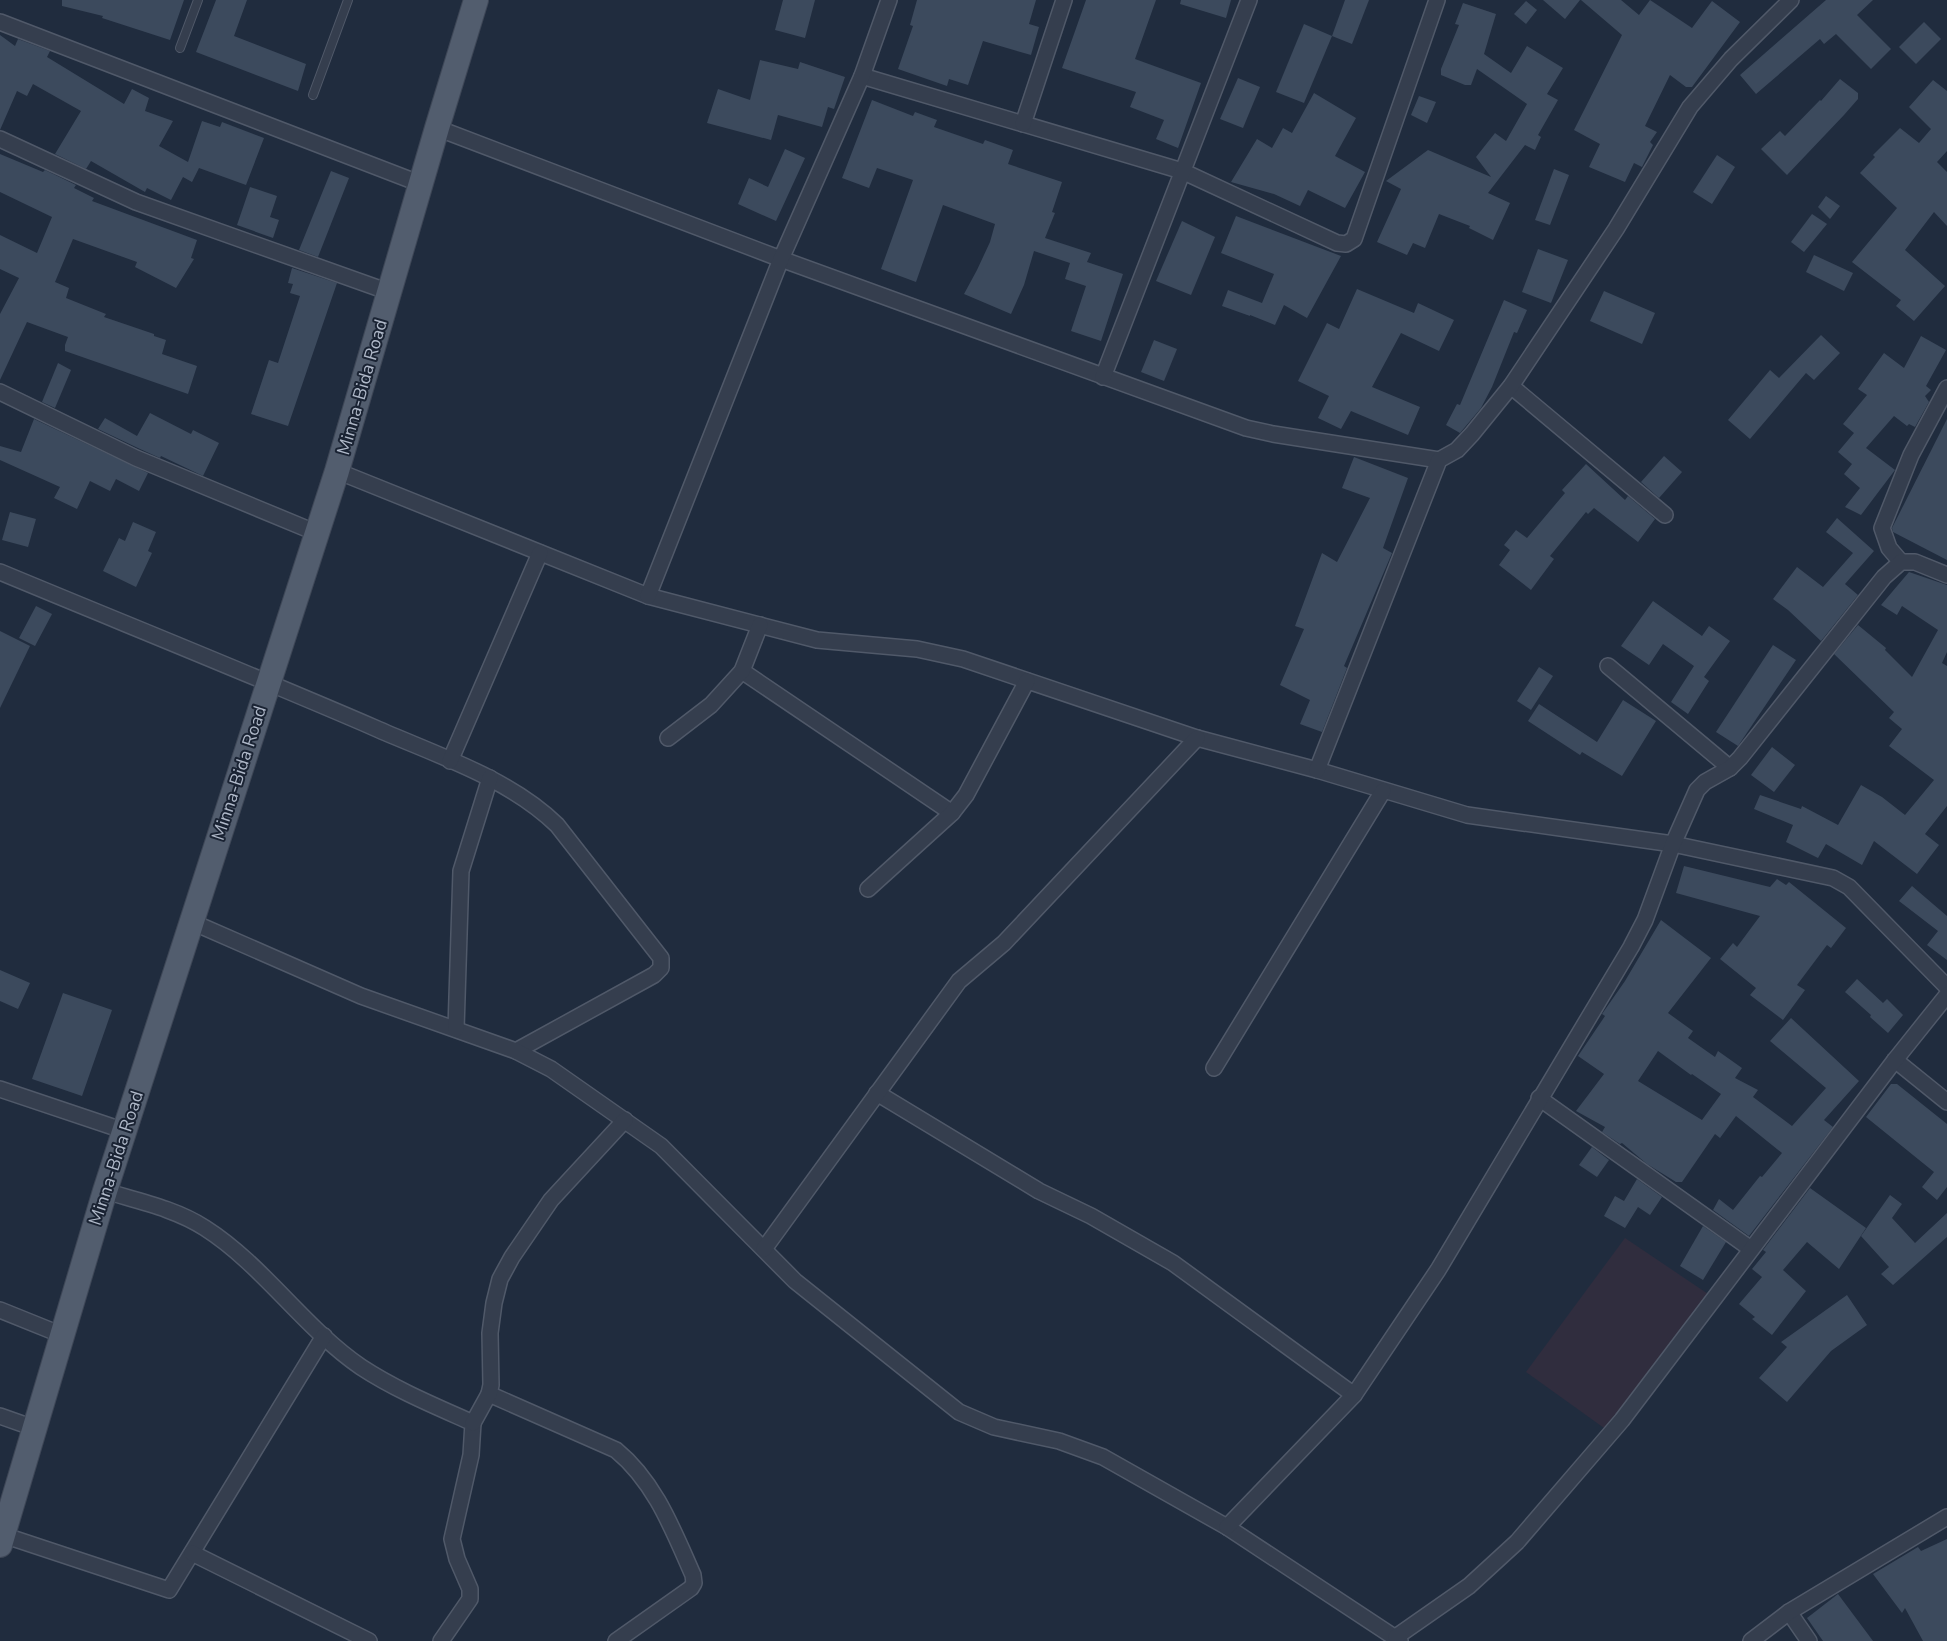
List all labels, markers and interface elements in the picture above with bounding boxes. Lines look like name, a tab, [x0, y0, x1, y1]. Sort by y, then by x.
street label: Minna-Bida Road	[331, 316, 393, 458]
street label: Minna-Bida Road	[206, 703, 272, 843]
street label: Minna-Bida Road	[83, 1088, 149, 1228]

